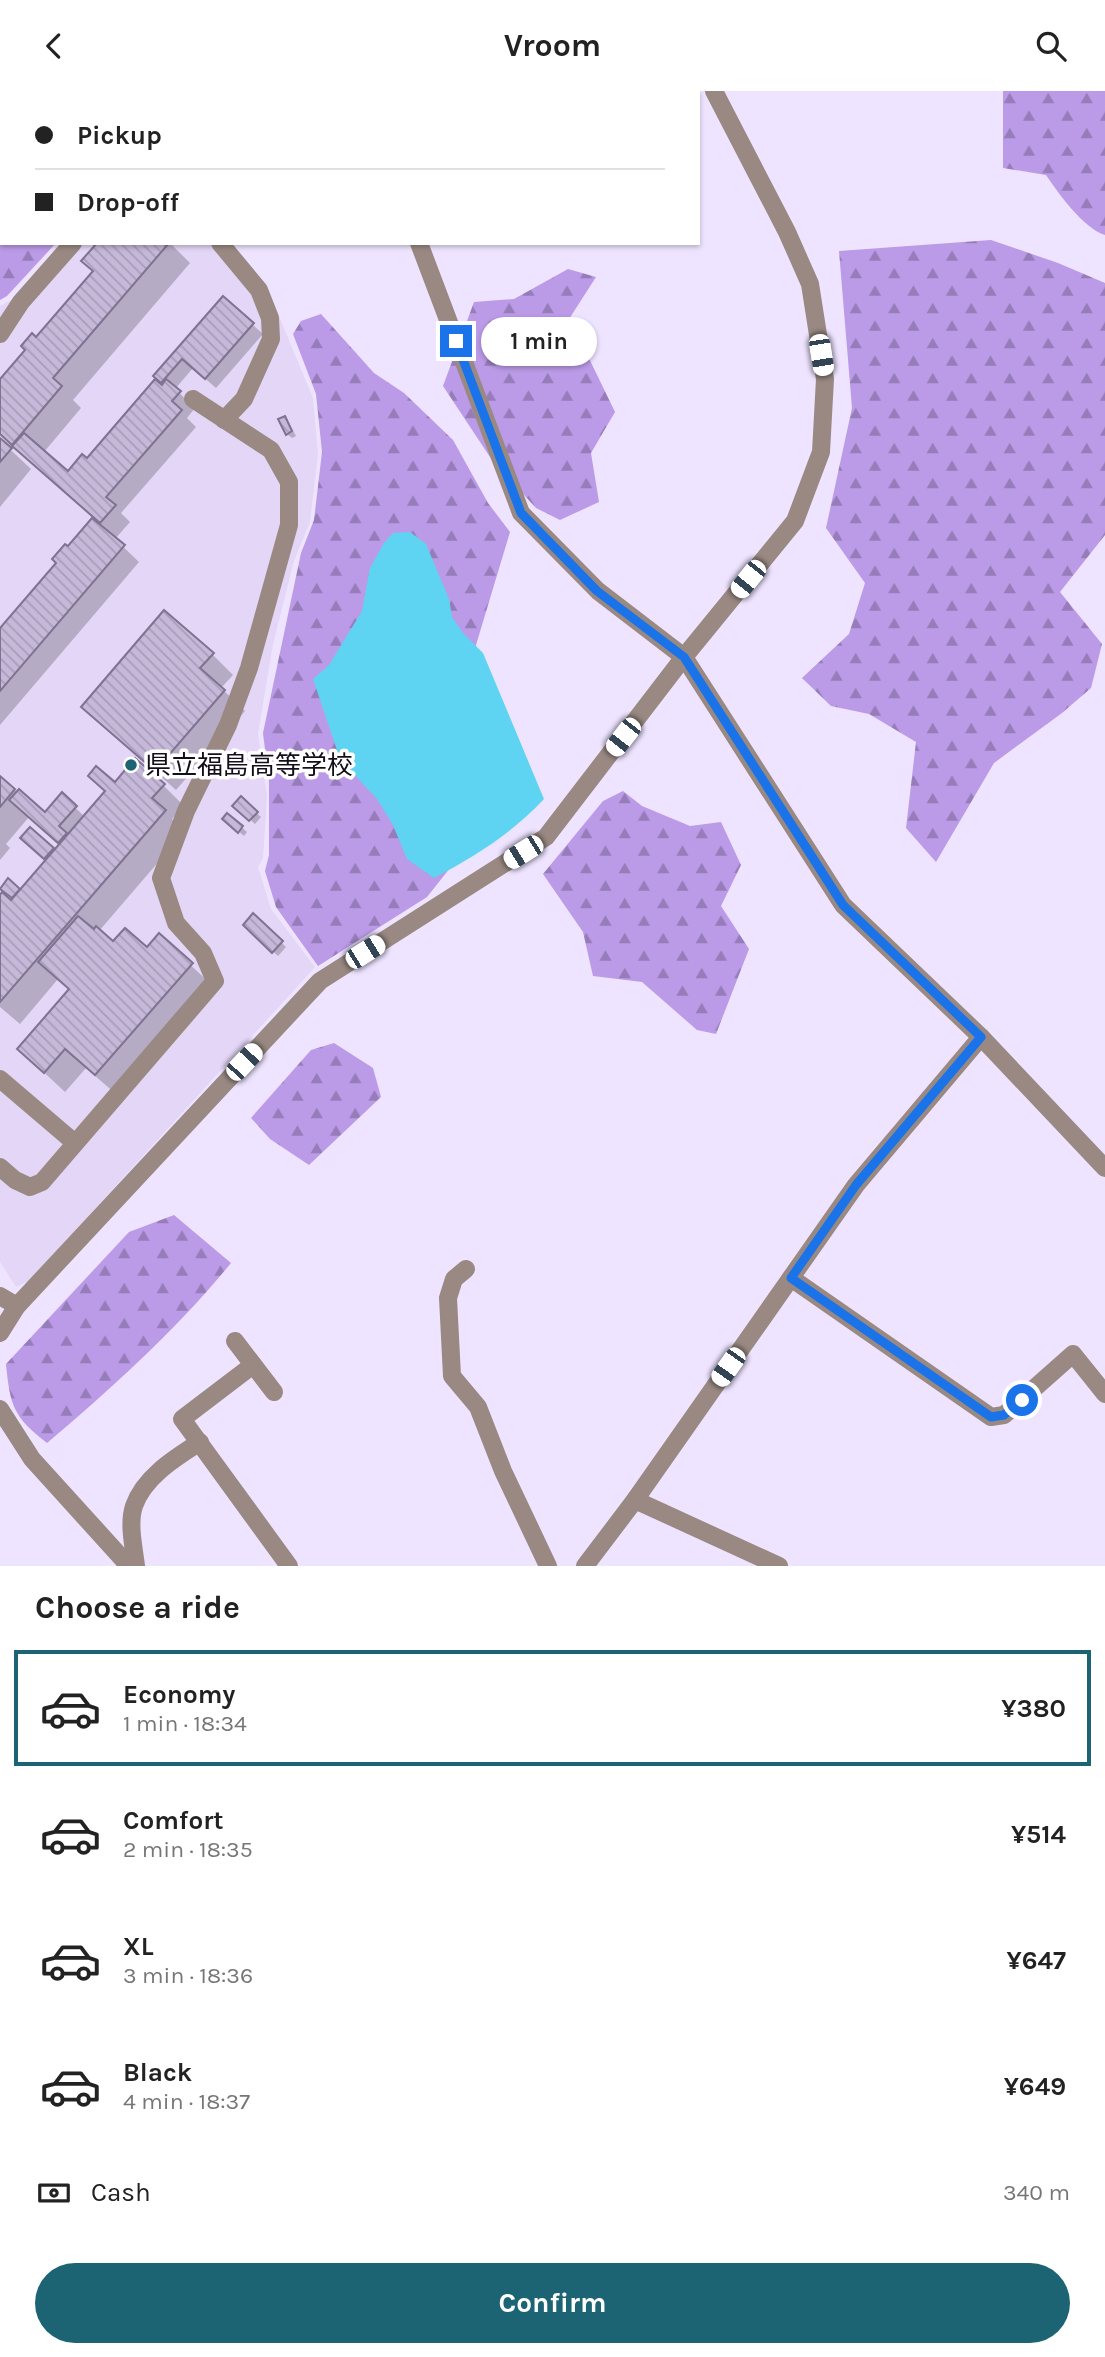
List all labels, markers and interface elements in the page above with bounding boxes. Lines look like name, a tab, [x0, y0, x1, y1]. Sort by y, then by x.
icon: back	[35, 27, 73, 65]
text: Vroom	[504, 27, 601, 64]
icon: search	[1032, 27, 1070, 65]
text: Pickup	[77, 120, 162, 151]
text: Drop-off	[77, 187, 179, 218]
callout: 1 min	[480, 317, 596, 365]
route end	[440, 325, 472, 357]
text: 1 min	[510, 328, 568, 355]
car	[808, 333, 835, 377]
car	[727, 556, 770, 602]
car	[602, 714, 645, 760]
place label: 県立福島高等学校	[145, 750, 353, 781]
marker: 県立福島高等学校	[123, 757, 139, 773]
car	[500, 832, 547, 872]
car	[342, 932, 389, 972]
car	[222, 1039, 267, 1085]
car	[708, 1344, 749, 1390]
route start	[1006, 1384, 1038, 1416]
text: Choose a ride	[35, 1589, 240, 1626]
icon: car	[39, 1677, 102, 1740]
text: Economy	[123, 1679, 235, 1710]
text: ¥380	[1001, 1693, 1066, 1724]
text: 1 min · 18:34	[123, 1710, 247, 1737]
icon: car	[39, 1803, 102, 1866]
text: Comfort	[123, 1805, 224, 1836]
text: ¥514	[1011, 1819, 1066, 1850]
text: 2 min · 18:35	[123, 1836, 253, 1863]
icon: car	[39, 1929, 102, 1992]
text: XL	[123, 1931, 154, 1962]
text: ¥647	[1007, 1945, 1066, 1976]
text: 3 min · 18:36	[123, 1962, 253, 1989]
icon: car	[39, 2055, 102, 2118]
text: Black	[123, 2057, 192, 2088]
text: ¥649	[1004, 2071, 1066, 2102]
text: 4 min · 18:37	[123, 2088, 250, 2115]
icon: cash	[35, 2174, 73, 2212]
text: Cash	[91, 2177, 151, 2208]
text: 340 m	[1003, 2179, 1070, 2206]
button: Confirm	[35, 2263, 1070, 2343]

